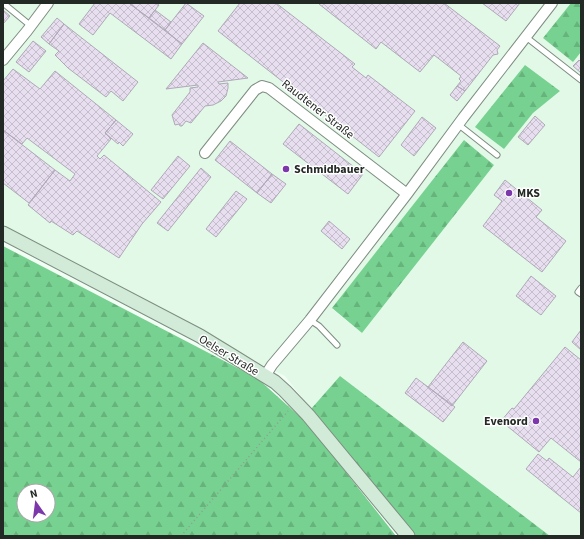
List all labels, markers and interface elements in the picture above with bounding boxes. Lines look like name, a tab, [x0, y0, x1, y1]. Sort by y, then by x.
street label: Raudtener Straße	[278, 76, 358, 143]
place label: Schmidbauer	[294, 161, 365, 178]
marker: Schmidbauer	[281, 164, 291, 174]
place label: MKS	[517, 185, 540, 202]
marker: MKS	[504, 188, 514, 198]
street label: Oelser Straße	[195, 331, 262, 380]
place label: Evenord	[484, 413, 528, 430]
marker: Evenord	[531, 416, 541, 426]
north arrow	[16, 483, 56, 523]
text: N	[28, 486, 39, 502]

